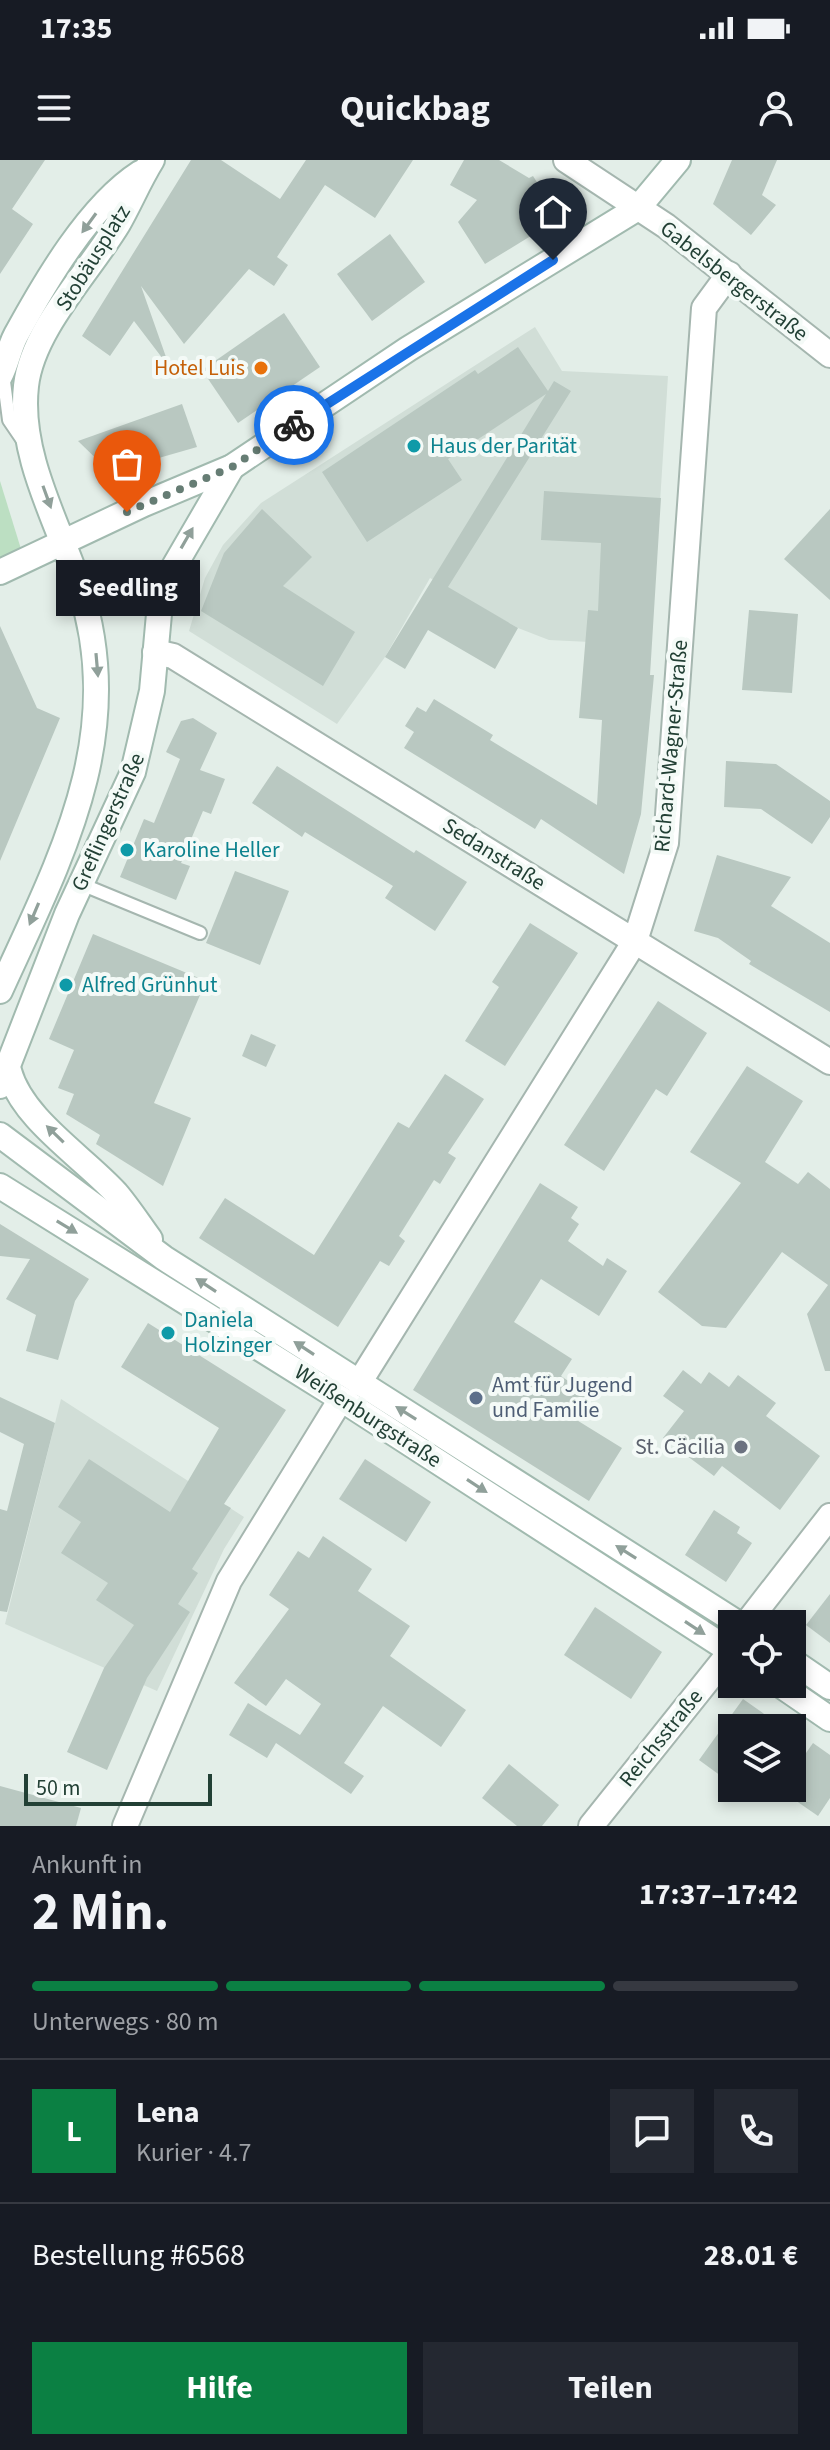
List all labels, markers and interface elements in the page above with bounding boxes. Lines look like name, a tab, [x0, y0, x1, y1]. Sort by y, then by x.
text: 17:35	[40, 7, 112, 50]
text: Quickbag	[340, 83, 490, 134]
icon: menu	[32, 86, 76, 130]
icon: person	[754, 86, 798, 130]
pin	[519, 178, 587, 260]
icon: home	[531, 190, 575, 234]
street label: Stobäusplatz	[48, 199, 138, 317]
one-way arrow	[82, 212, 97, 233]
street label: Gabelsbergerstraße	[653, 213, 815, 349]
place label: Hotel Luis	[154, 352, 245, 384]
marker: Hotel Luis	[252, 359, 270, 377]
courier	[254, 385, 334, 465]
icon: bike	[272, 403, 316, 447]
pin	[93, 430, 161, 512]
place label: Haus der Parität	[430, 430, 578, 462]
marker: Haus der Parität	[405, 437, 423, 455]
icon: bag	[105, 442, 149, 486]
one-way arrow	[41, 485, 54, 509]
one-way arrow	[180, 527, 194, 549]
callout: Seedling	[55, 560, 199, 616]
text: Seedling	[78, 569, 178, 606]
street label: Richard-Wagner-Straße	[646, 638, 696, 854]
one-way arrow	[90, 653, 103, 678]
street label: Greflingerstraße	[63, 748, 153, 896]
street label: Sedanstraße	[436, 810, 552, 898]
place label: Karoline Heller	[143, 834, 280, 866]
marker: Karoline Heller	[118, 841, 136, 859]
one-way arrow	[28, 902, 41, 926]
place label: Alfred Grünhut	[82, 969, 218, 1001]
marker: Alfred Grünhut	[57, 976, 75, 994]
one-way arrow	[46, 1125, 65, 1144]
one-way arrow	[55, 1219, 78, 1234]
one-way arrow	[195, 1279, 217, 1293]
place label: Daniela Holzinger	[184, 1304, 272, 1361]
marker: Daniela Holzinger	[159, 1324, 177, 1342]
one-way arrow	[293, 1340, 314, 1355]
street label: Weißenburgstraße	[288, 1356, 448, 1476]
place label: Amt für Jugend und Familie	[492, 1369, 633, 1426]
marker: Amt für Jugend und Familie	[467, 1389, 485, 1407]
one-way arrow	[395, 1406, 417, 1420]
place label: St. Cäcilia	[635, 1431, 725, 1463]
marker: St. Cäcilia	[732, 1438, 750, 1456]
one-way arrow	[466, 1479, 487, 1494]
one-way arrow	[615, 1546, 637, 1560]
map controls	[718, 1610, 806, 1802]
button: locate	[718, 1610, 806, 1698]
one-way arrow	[684, 1620, 706, 1634]
street label: Reichsstraße	[611, 1682, 711, 1794]
button: layers	[718, 1714, 806, 1802]
scale bar	[24, 1770, 212, 1806]
text: 50 m	[36, 1772, 81, 1804]
text: Ankunft in	[32, 1846, 142, 1883]
text: 17:37–17:42	[639, 1873, 798, 1916]
text: 2 Min.	[32, 1876, 169, 1950]
text: Unterwegs · 80 m	[32, 2003, 219, 2040]
button: chat	[610, 2089, 694, 2173]
button: phone	[714, 2089, 798, 2173]
text: Lena	[136, 2091, 200, 2134]
text: L	[66, 2110, 82, 2153]
text: Kurier · 4.7	[136, 2134, 251, 2171]
text: Bestellung #6568	[32, 2234, 245, 2277]
text: 28.01 €	[704, 2234, 798, 2277]
button: Hilfe	[32, 2342, 407, 2434]
button: Teilen	[423, 2342, 798, 2434]

